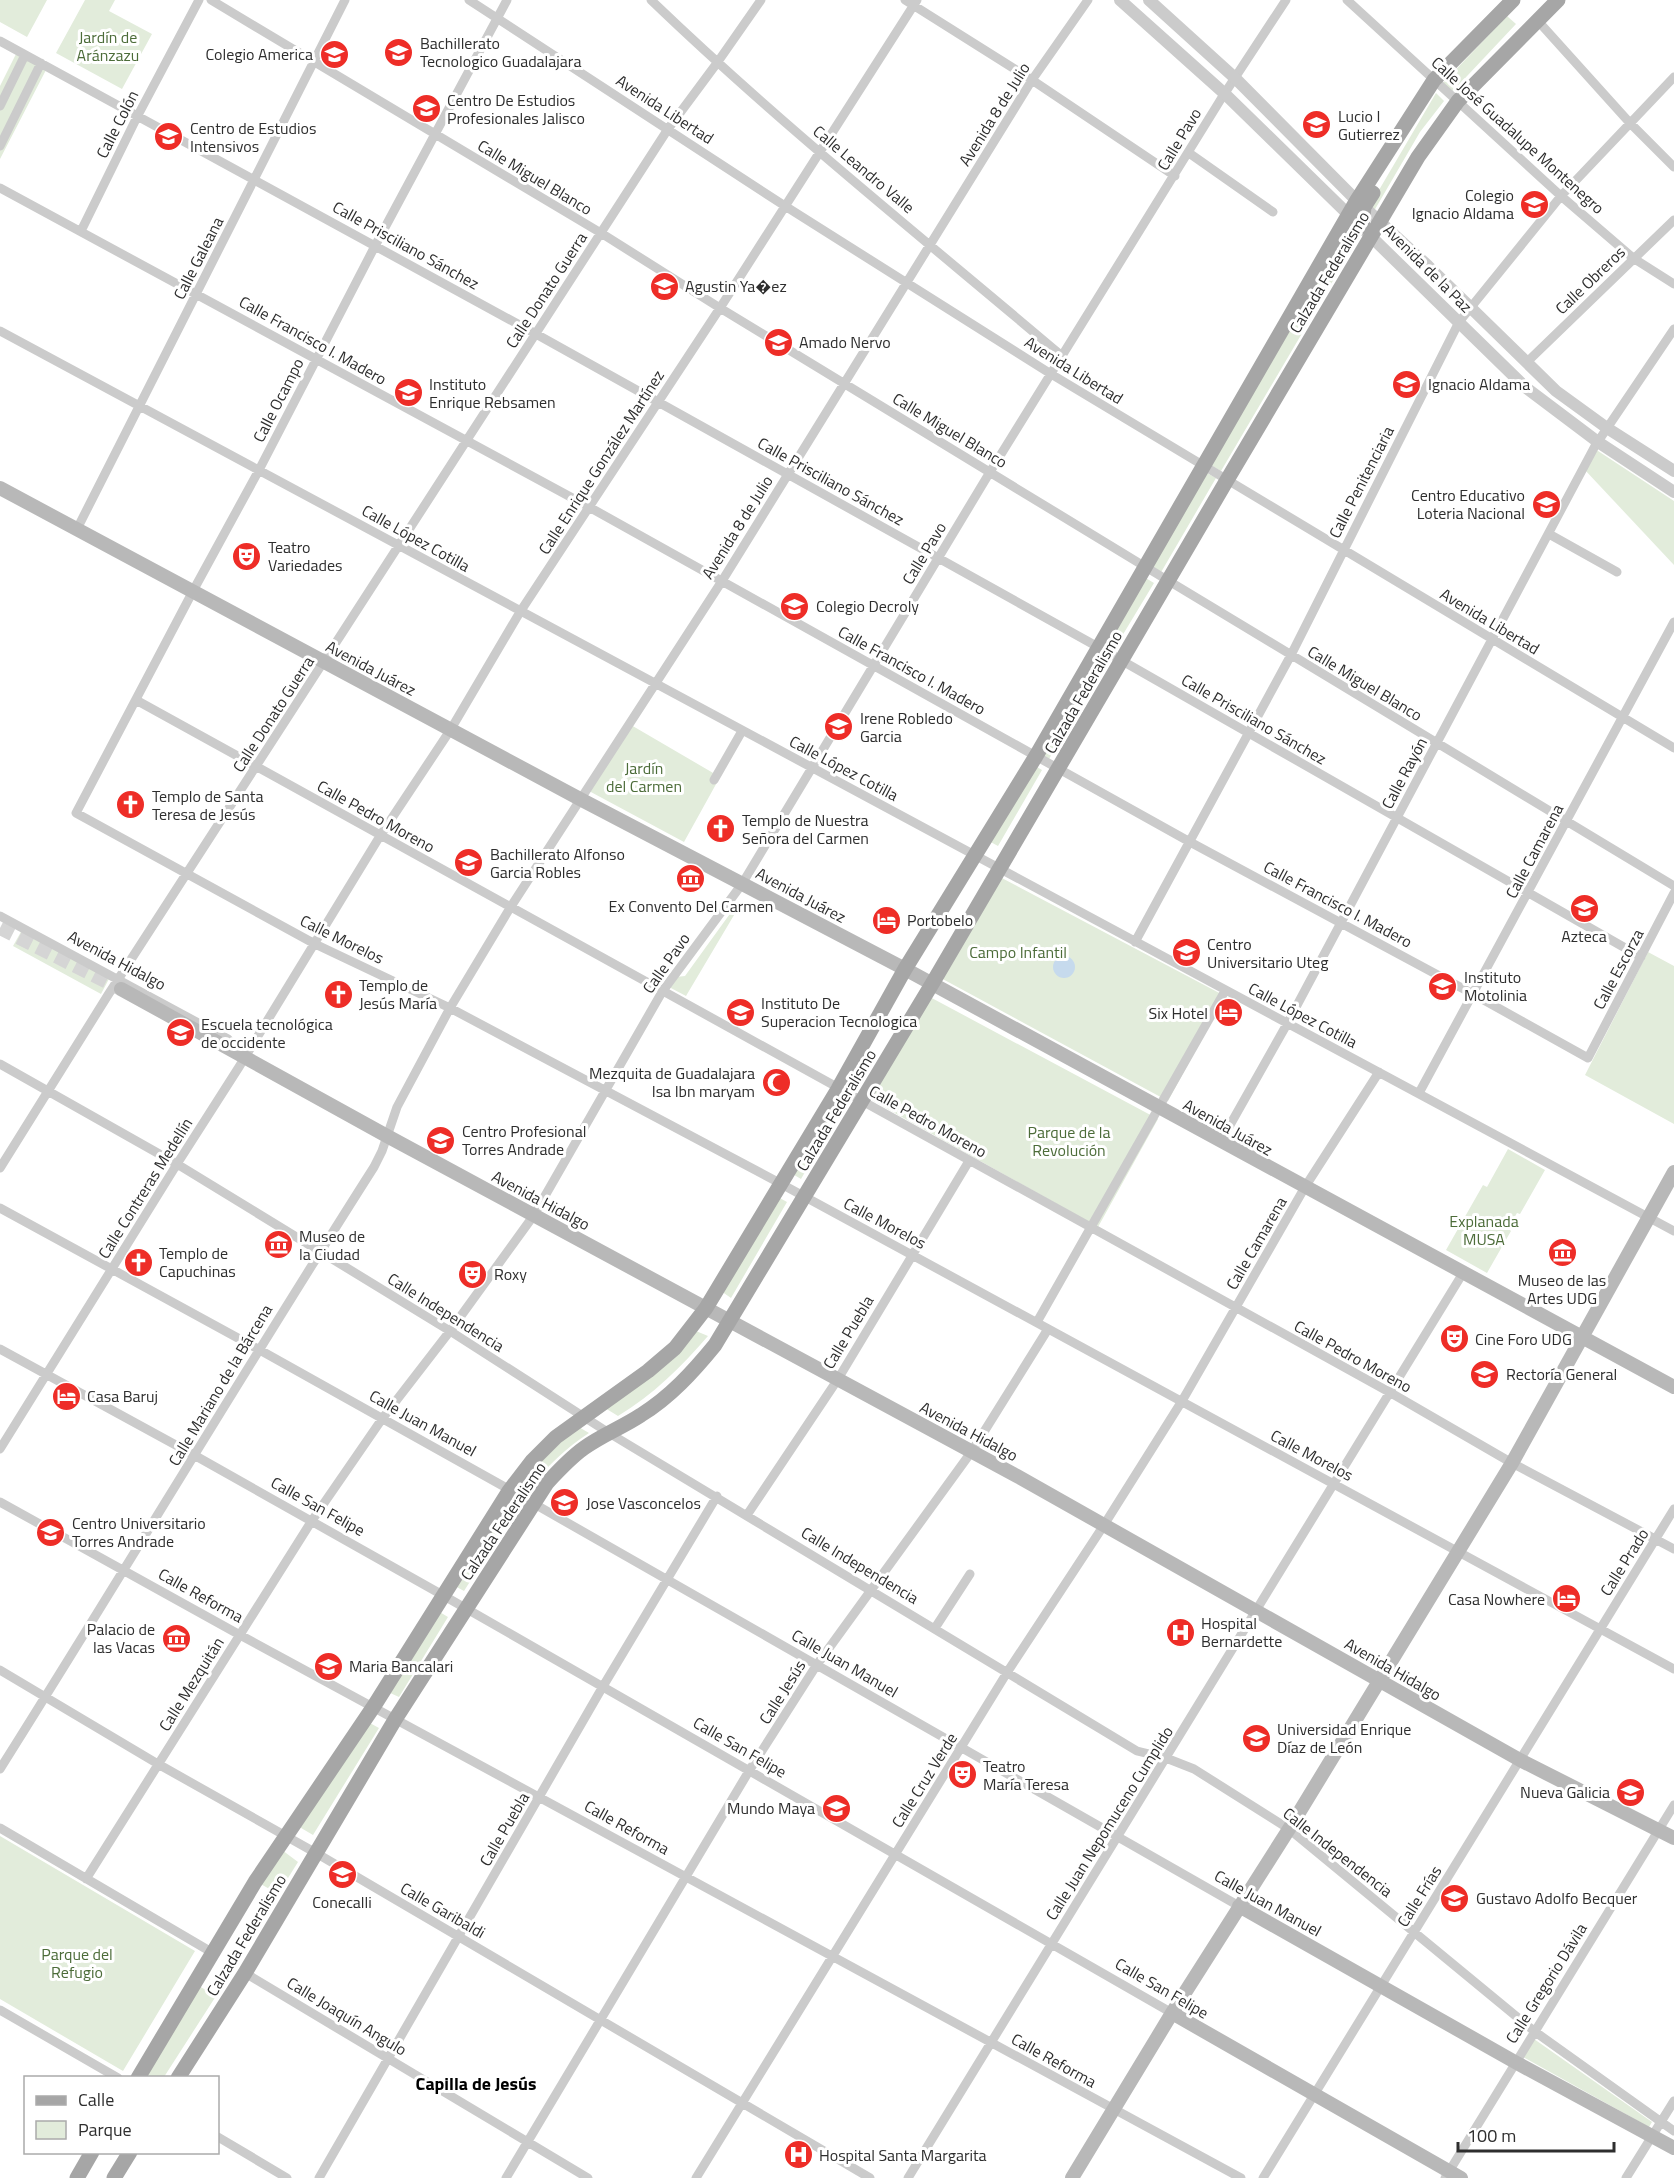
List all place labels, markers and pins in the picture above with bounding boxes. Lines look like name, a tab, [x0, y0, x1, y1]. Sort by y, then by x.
place label: Bachillerato Tecnologico Guadalajara	[420, 31, 581, 73]
school or university icon: Bachillerato Tecnologico Guadalajara	[383, 36, 415, 68]
school or university icon: Colegio America	[318, 38, 350, 70]
place label: Colegio America	[206, 42, 313, 66]
place label: Centro De Estudios Profesionales Jalisco	[447, 88, 585, 130]
school or university icon: Centro De Estudios Profesionales Jalisco	[410, 93, 442, 125]
place label: Lucio I Gutierrez	[1338, 104, 1400, 146]
school or university icon: Lucio I Gutierrez	[1301, 109, 1333, 141]
place label: Centro de Estudios Intensivos	[190, 116, 316, 158]
school or university icon: Centro de Estudios Intensivos	[153, 121, 185, 153]
place label: Colegio Ignacio Aldama	[1412, 183, 1514, 225]
school or university icon: Colegio Ignacio Aldama	[1519, 188, 1551, 220]
school or university icon: Agustin Ya�ez	[648, 270, 680, 302]
place label: Agustin Ya�ez	[685, 274, 787, 298]
school or university icon: Amado Nervo	[762, 326, 794, 358]
place label: Amado Nervo	[799, 330, 891, 354]
school or university icon: Ignacio Aldama	[1391, 368, 1423, 400]
place label: Instituto Enrique Rebsamen	[429, 372, 556, 414]
place label: Ignacio Aldama	[1428, 372, 1530, 396]
school or university icon: Instituto Enrique Rebsamen	[392, 377, 424, 409]
place label: Centro Educativo Loteria Nacional	[1411, 483, 1525, 525]
school or university icon: Centro Educativo Loteria Nacional	[1530, 488, 1562, 520]
place label: Teatro Variedades	[268, 535, 342, 577]
theatre icon: Teatro Variedades	[231, 540, 263, 572]
school or university icon: Colegio Decroly	[779, 590, 811, 622]
place label: Colegio Decroly	[816, 594, 919, 618]
place label: Irene Robledo Garcia	[860, 706, 953, 748]
school or university icon: Irene Robledo Garcia	[823, 711, 855, 743]
place label: Templo de Santa Teresa de Jesús	[152, 784, 263, 826]
church icon: Templo de Santa Teresa de Jesús	[115, 789, 147, 821]
place label: Templo de Nuestra Señora del Carmen	[742, 808, 869, 850]
church icon: Templo de Nuestra Señora del Carmen	[705, 813, 737, 845]
place label: Bachillerato Alfonso Garcia Robles	[490, 842, 625, 884]
school or university icon: Bachillerato Alfonso Garcia Robles	[453, 847, 485, 879]
museum icon: Ex Convento Del Carmen	[675, 862, 707, 894]
school or university icon: Azteca	[1568, 892, 1600, 924]
place label: Ex Convento Del Carmen	[609, 894, 773, 918]
hotel icon: Portobelo	[870, 904, 902, 936]
place label: Portobelo	[907, 908, 973, 932]
place label: Azteca	[1561, 924, 1607, 948]
place label: Centro Universitario Uteg	[1207, 932, 1328, 974]
school or university icon: Centro Universitario Uteg	[1170, 937, 1202, 969]
place label: Instituto Motolinia	[1464, 965, 1527, 1007]
school or university icon: Instituto Motolinia	[1427, 970, 1459, 1002]
place label: Templo de Jesús María	[359, 973, 437, 1015]
church icon: Templo de Jesús María	[322, 978, 354, 1010]
place label: Instituto De Superacion Tecnologica	[761, 991, 917, 1033]
school or university icon: Instituto De Superacion Tecnologica	[724, 996, 756, 1028]
hotel icon: Six Hotel	[1213, 997, 1245, 1029]
place label: Six Hotel	[1149, 1001, 1208, 1025]
place label: Escuela tecnológica de occidente	[201, 1012, 333, 1054]
school or university icon: Escuela tecnológica de occidente	[164, 1017, 196, 1049]
place label: Mezquita de Guadalajara Isa Ibn maryam	[589, 1061, 755, 1103]
mosque icon: Mezquita de Guadalajara Isa Ibn maryam	[760, 1066, 792, 1098]
place label: Centro Profesional Torres Andrade	[462, 1119, 586, 1161]
school or university icon: Centro Profesional Torres Andrade	[425, 1124, 457, 1156]
place label: Museo de la Ciudad	[299, 1224, 365, 1266]
museum icon: Museo de la Ciudad	[262, 1229, 294, 1261]
museum icon: Museo de las Artes UDG	[1546, 1236, 1578, 1268]
place label: Templo de Capuchinas	[159, 1241, 236, 1283]
church icon: Templo de Capuchinas	[122, 1246, 154, 1278]
theatre icon: Roxy	[457, 1258, 489, 1290]
place label: Roxy	[494, 1262, 527, 1286]
place label: Museo de las Artes UDG	[1518, 1268, 1606, 1310]
theatre icon: Cine Foro UDG	[1438, 1323, 1470, 1355]
place label: Cine Foro UDG	[1475, 1327, 1572, 1351]
school or university icon: Rectoría General	[1469, 1358, 1501, 1390]
place label: Rectoría General	[1506, 1362, 1617, 1386]
hotel icon: Casa Baruj	[50, 1380, 82, 1412]
place label: Casa Baruj	[87, 1384, 158, 1408]
school or university icon: Jose Vasconcelos	[549, 1487, 581, 1519]
place label: Jose Vasconcelos	[586, 1491, 701, 1515]
place label: Centro Universitario Torres Andrade	[72, 1511, 206, 1553]
school or university icon: Centro Universitario Torres Andrade	[35, 1516, 67, 1548]
hotel icon: Casa Nowhere	[1550, 1583, 1582, 1615]
place label: Casa Nowhere	[1448, 1587, 1545, 1611]
place label: Hospital Bernardette	[1201, 1611, 1282, 1653]
hospital icon: Hospital Bernardette	[1164, 1616, 1196, 1648]
place label: Palacio de las Vacas	[87, 1617, 155, 1659]
museum icon: Palacio de las Vacas	[160, 1622, 192, 1654]
school or university icon: Maria Bancalari	[312, 1650, 344, 1682]
place label: Maria Bancalari	[349, 1654, 453, 1678]
place label: Universidad Enrique Díaz de León	[1277, 1717, 1411, 1759]
school or university icon: Universidad Enrique Díaz de León	[1240, 1722, 1272, 1754]
place label: Teatro María Teresa	[983, 1754, 1069, 1796]
theatre icon: Teatro María Teresa	[946, 1759, 978, 1791]
school or university icon: Nueva Galicia	[1615, 1776, 1647, 1808]
place label: Nueva Galicia	[1520, 1780, 1610, 1804]
school or university icon: Mundo Maya	[820, 1792, 852, 1824]
place label: Mundo Maya	[727, 1796, 815, 1820]
school or university icon: Conecalli	[326, 1858, 358, 1890]
school or university icon: Gustavo Adolfo Becquer	[1439, 1882, 1471, 1914]
place label: Gustavo Adolfo Becquer	[1476, 1886, 1638, 1910]
place label: Conecalli	[312, 1890, 372, 1914]
hospital icon: Hospital Santa Margarita	[782, 2139, 814, 2171]
place label: Hospital Santa Margarita	[819, 2143, 987, 2167]

